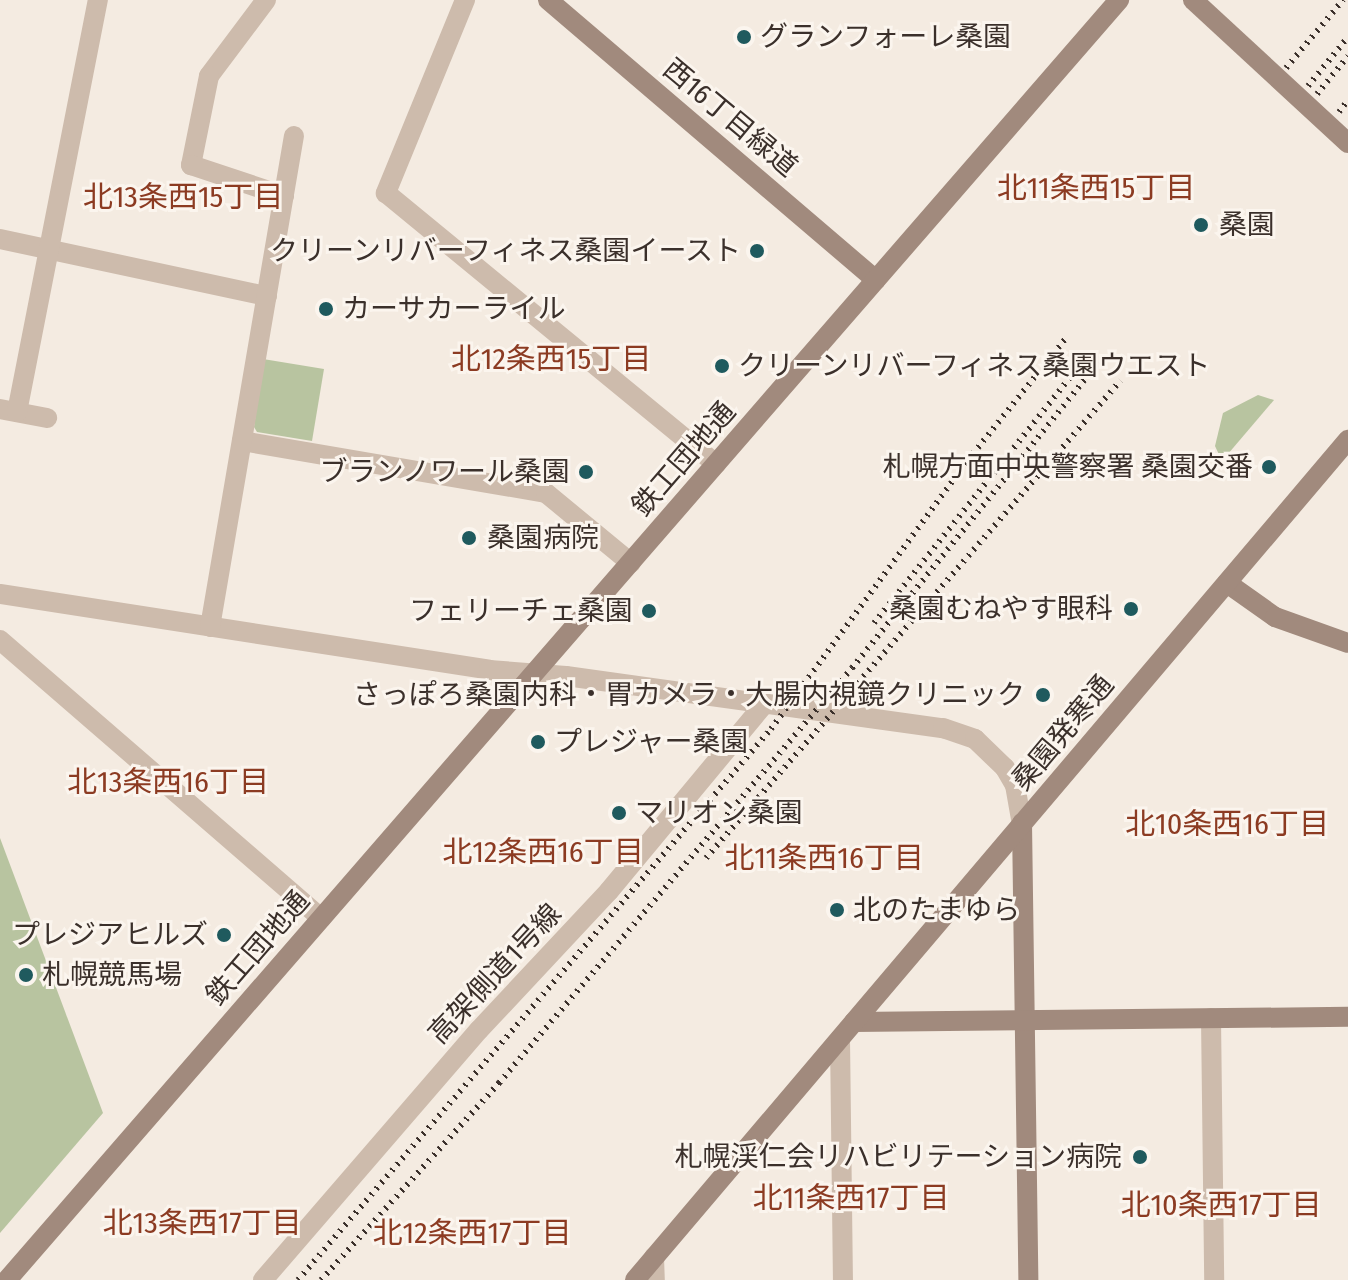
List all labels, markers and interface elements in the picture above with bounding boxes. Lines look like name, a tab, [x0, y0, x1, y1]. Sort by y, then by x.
place label: グランフォーレ桑園	[760, 20, 1012, 54]
marker: グランフォーレ桑園	[735, 28, 753, 46]
street label: 西16丁目緑道	[656, 52, 804, 184]
district label: 北11条西15丁目	[997, 170, 1195, 206]
district label: 北13条西15丁目	[83, 179, 283, 215]
place label: 桑園	[1219, 208, 1275, 242]
marker: 桑園	[1190, 214, 1212, 236]
place label: クリーンリバーフィネス桑園イースト	[265, 234, 741, 268]
marker: クリーンリバーフィネス桑園イースト	[748, 242, 766, 260]
place label: カーサカーライル	[342, 292, 566, 326]
marker: カーサカーライル	[317, 300, 335, 318]
district label: 北12条西15丁目	[451, 341, 651, 377]
place label: クリーンリバーフィネス桑園ウエスト	[738, 349, 1214, 383]
marker: クリーンリバーフィネス桑園ウエスト	[713, 357, 731, 375]
street label: 鉄工団地通	[625, 395, 743, 523]
place label: 札幌方面中央警察署 桑園交番	[882, 450, 1253, 484]
place label: ブランノワール桑園	[318, 455, 570, 489]
marker: 札幌方面中央警察署 桑園交番	[1260, 458, 1278, 476]
marker: ブランノワール桑園	[577, 463, 595, 481]
place label: 桑園病院	[487, 521, 599, 555]
marker: 桑園病院	[458, 527, 480, 549]
place label: 桑園むねやす眼科	[889, 592, 1113, 626]
place label: フェリーチェ桑園	[409, 594, 633, 628]
marker: 桑園むねやす眼科	[1120, 598, 1142, 620]
marker: フェリーチェ桑園	[640, 602, 658, 620]
street label: 桑園発寒通	[1005, 669, 1121, 797]
place label: さっぽろ桑園内科・胃カメラ・大腸内視鏡クリニック	[353, 678, 1025, 712]
marker: さっぽろ桑園内科・胃カメラ・大腸内視鏡クリニック	[1032, 684, 1054, 706]
place label: プレジャー桑園	[554, 725, 750, 759]
marker: プレジャー桑園	[529, 733, 547, 751]
district label: 北13条西16丁目	[67, 764, 269, 800]
place label: マリオン桑園	[635, 796, 803, 830]
marker: マリオン桑園	[610, 804, 628, 822]
district label: 北10条西16丁目	[1125, 806, 1329, 842]
district label: 北12条西16丁目	[442, 834, 644, 870]
district label: 北11条西16丁目	[724, 840, 924, 876]
street label: 鉄工団地通	[199, 884, 317, 1012]
place label: 北のたまゆら	[853, 893, 1021, 927]
street label: 高架側道1号線	[422, 897, 568, 1051]
marker: 北のたまゆら	[828, 901, 846, 919]
place label: プレジアヒルズ	[12, 918, 208, 952]
marker: プレジアヒルズ	[215, 926, 233, 944]
place label: 札幌競馬場	[42, 958, 182, 992]
marker: 札幌競馬場	[17, 966, 35, 984]
place label: 札幌渓仁会リハビリテーション病院	[674, 1140, 1122, 1174]
marker: 札幌渓仁会リハビリテーション病院	[1129, 1146, 1151, 1168]
district label: 北11条西17丁目	[753, 1180, 949, 1216]
district label: 北10条西17丁目	[1120, 1187, 1322, 1223]
district label: 北13条西17丁目	[102, 1205, 302, 1241]
district label: 北12条西17丁目	[373, 1215, 571, 1251]

